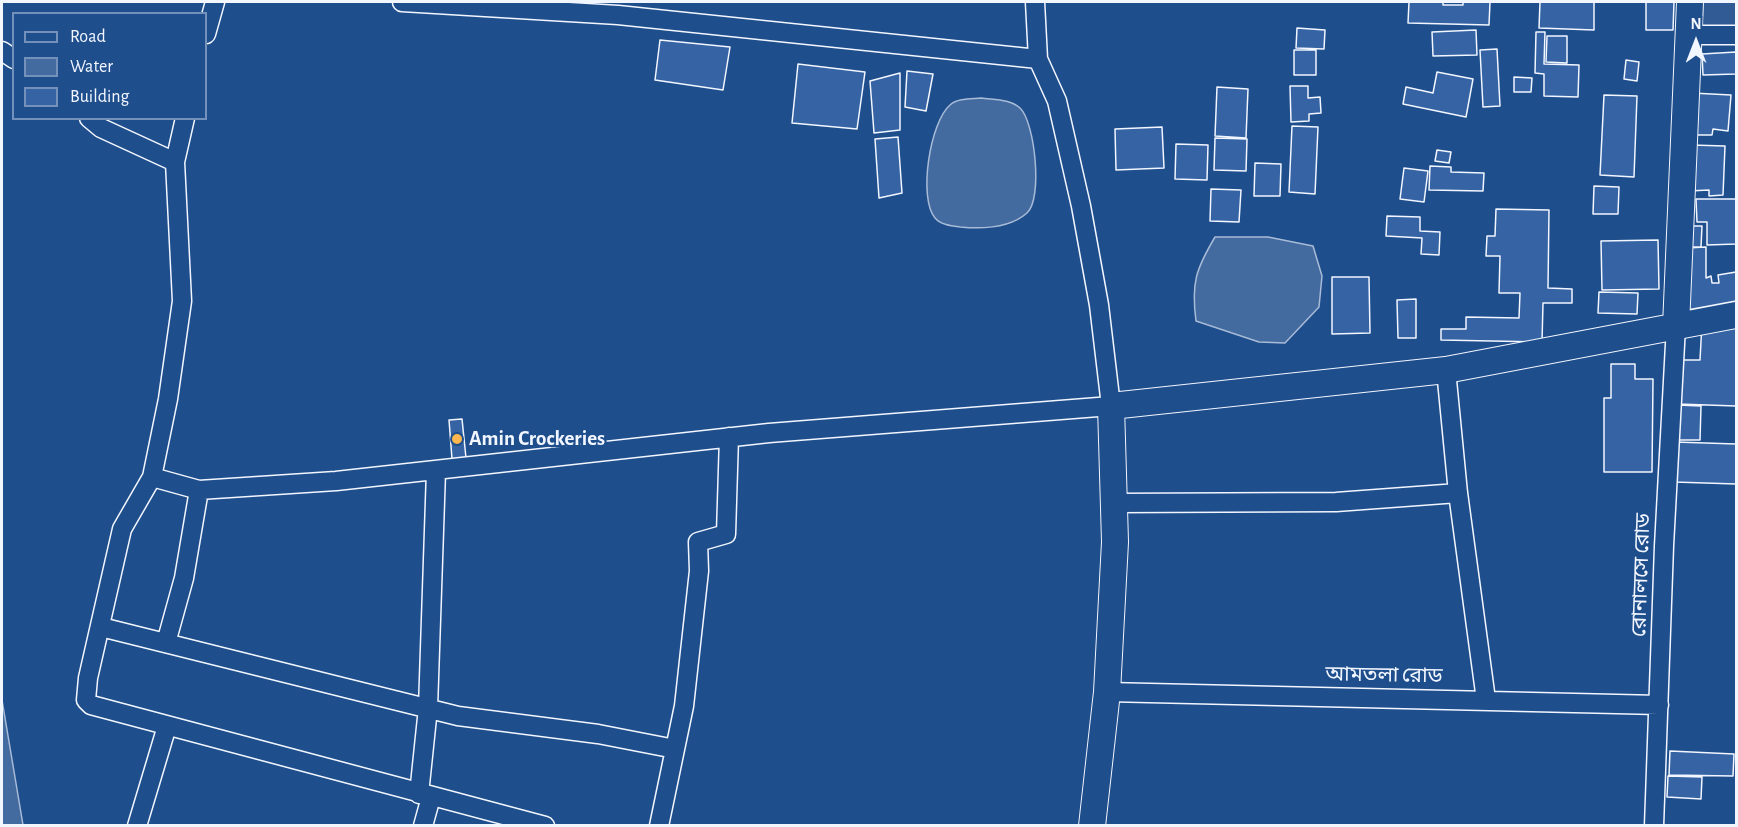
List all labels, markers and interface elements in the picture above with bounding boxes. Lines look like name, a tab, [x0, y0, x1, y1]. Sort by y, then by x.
legend	[12, 12, 207, 120]
north arrow	[1666, 12, 1726, 72]
text: N	[1690, 16, 1702, 32]
text: Road	[70, 28, 106, 46]
text: Water	[70, 58, 113, 76]
text: Building	[70, 88, 129, 106]
place label: Amin Crockeries	[469, 426, 605, 452]
marker: Amin Crockeries	[450, 432, 464, 446]
street label: রোনালসে রোড	[1626, 513, 1656, 637]
street label: আমতলা রোড	[1325, 661, 1443, 689]

